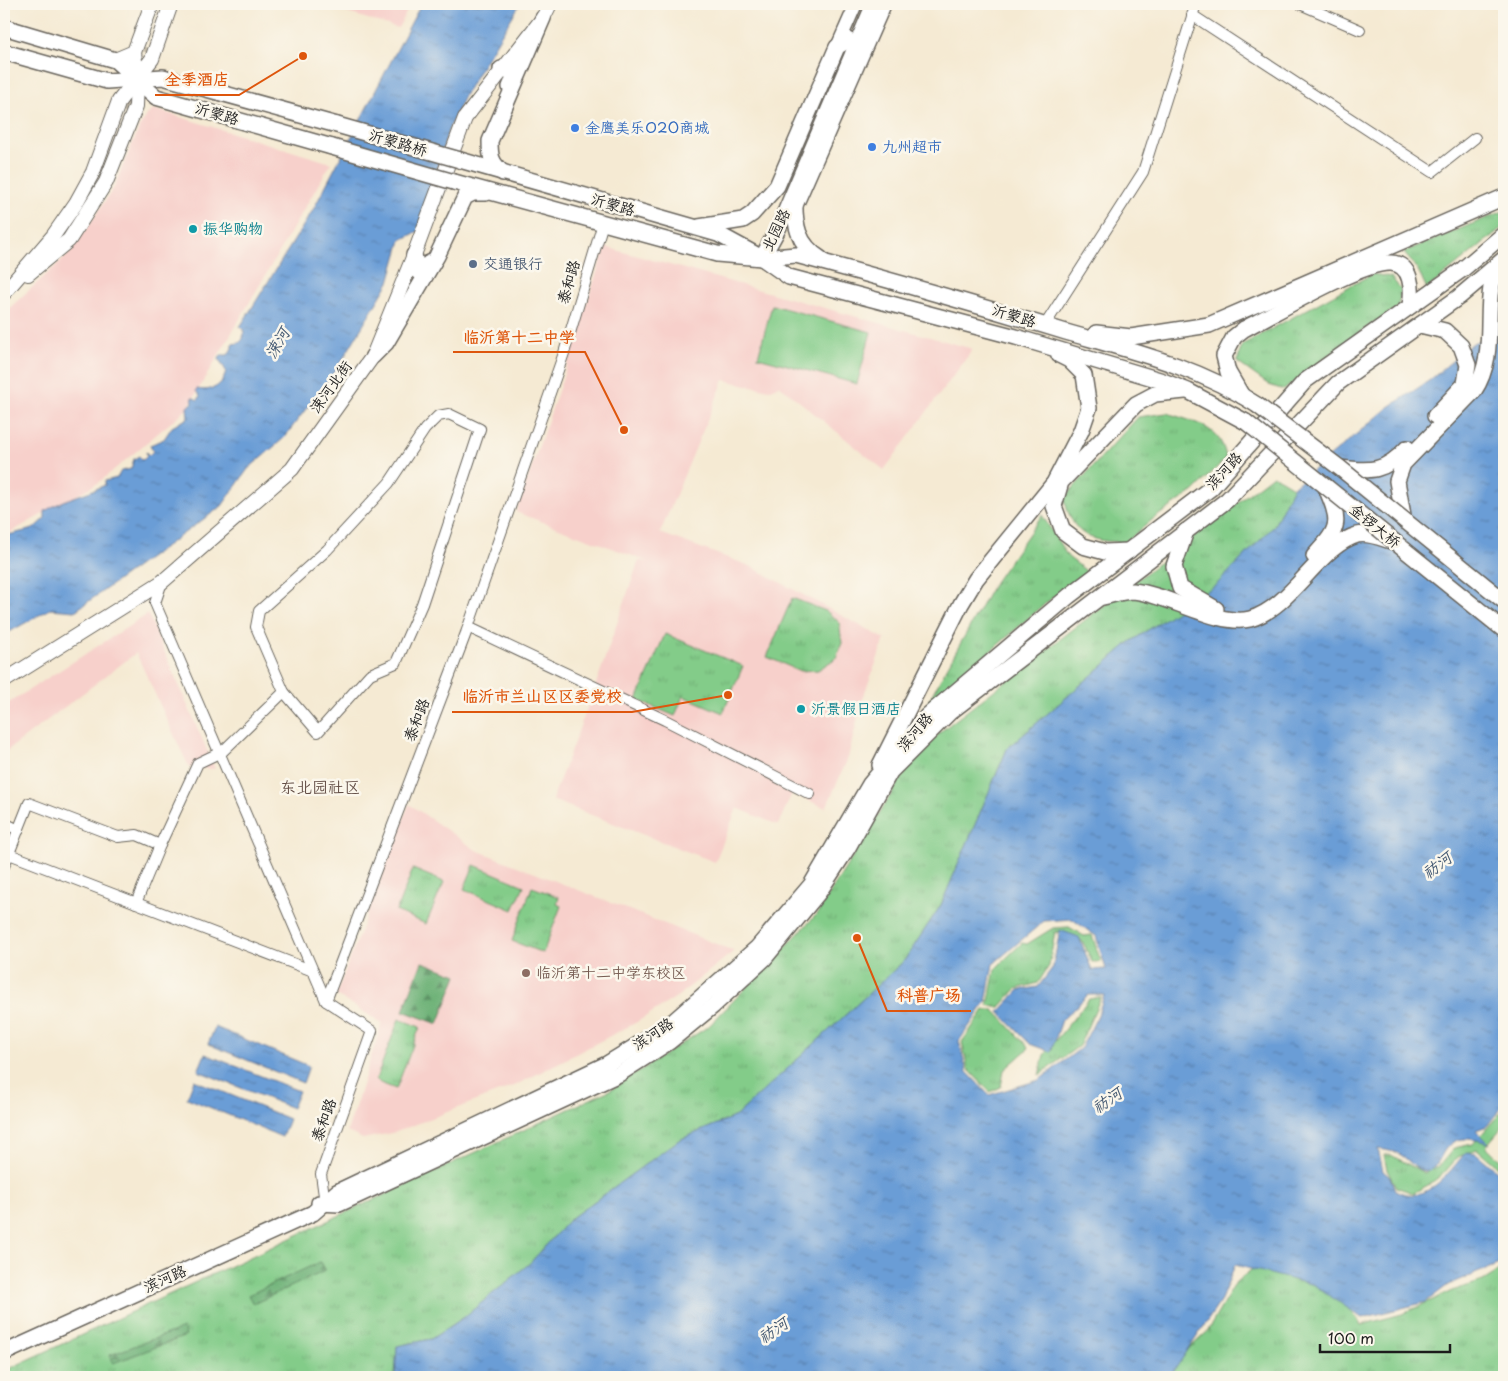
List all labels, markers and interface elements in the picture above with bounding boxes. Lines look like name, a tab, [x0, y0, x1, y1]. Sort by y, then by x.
callout: 全季酒店	[155, 64, 239, 95]
text: 全季酒店	[165, 66, 229, 90]
street label: 沂蒙路	[193, 95, 242, 130]
place label: 金鹰美乐O2O商城	[585, 115, 709, 138]
street label: 沂蒙路桥	[366, 122, 430, 161]
marker: 金鹰美乐O2O商城	[569, 122, 581, 134]
place label: 九州超市	[882, 134, 942, 157]
marker: 九州超市	[866, 141, 878, 153]
street label: 沂蒙路	[589, 186, 638, 221]
street label: 北园路	[754, 204, 795, 255]
place label: 振华购物	[203, 216, 263, 239]
marker: 振华购物	[187, 223, 199, 235]
place label: 交通银行	[483, 251, 543, 274]
street label: 泰和路	[550, 257, 585, 306]
marker: 交通银行	[467, 258, 479, 270]
street label: 沂蒙路	[990, 297, 1039, 332]
water label: 涑河	[258, 320, 296, 362]
callout: 临沂第十二中学	[453, 321, 585, 352]
text: 临沂第十二中学	[463, 324, 575, 348]
street label: 涑河北街	[303, 355, 357, 417]
street label: 滨河路	[1199, 446, 1247, 494]
street label: 金锣大桥	[1345, 497, 1407, 553]
callout: 临沂市兰山区区委党校	[452, 681, 632, 712]
text: 临沂市兰山区区委党校	[462, 683, 622, 707]
street label: 泰和路	[397, 694, 434, 745]
place label: 沂景假日酒店	[811, 696, 901, 719]
marker: 沂景假日酒店	[795, 703, 807, 715]
street label: 滨河路	[891, 706, 937, 756]
district label: 东北园社区	[280, 774, 360, 798]
water label: 祊河	[1416, 843, 1459, 883]
place label: 临沂第十二中学东校区	[536, 960, 686, 983]
marker: 临沂第十二中学东校区	[520, 967, 532, 979]
callout: 科普广场	[887, 980, 971, 1011]
text: 科普广场	[897, 982, 961, 1006]
street label: 滨河路	[627, 1011, 677, 1055]
water label: 祊河	[1086, 1078, 1129, 1118]
street label: 泰和路	[304, 1094, 341, 1145]
street label: 滨河路	[139, 1258, 190, 1297]
water label: 祊河	[752, 1308, 795, 1348]
scale bar	[1320, 1321, 1450, 1353]
text: 100 m	[1328, 1326, 1374, 1349]

